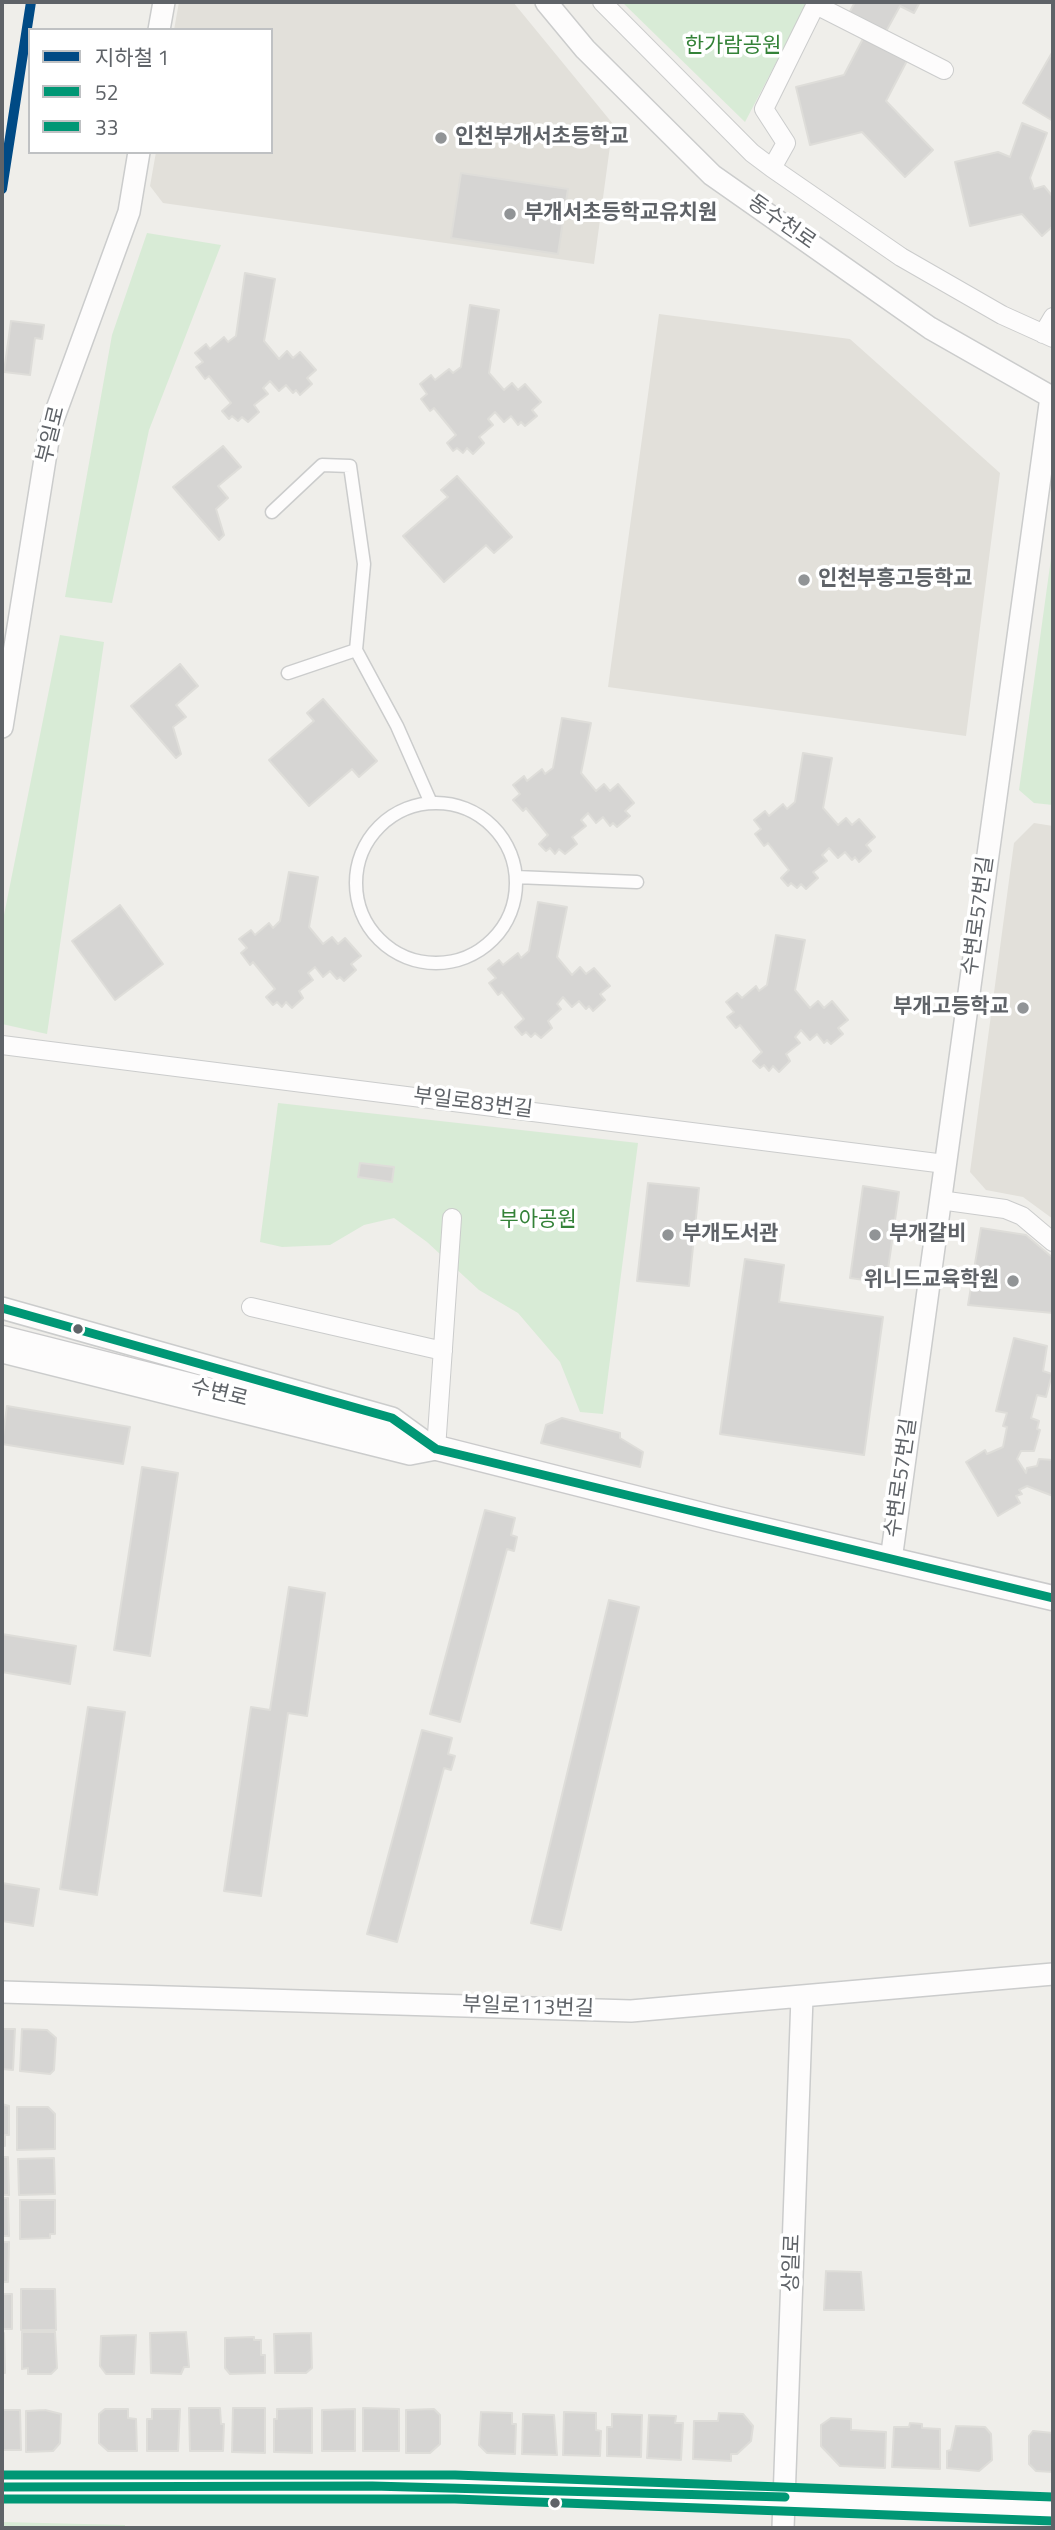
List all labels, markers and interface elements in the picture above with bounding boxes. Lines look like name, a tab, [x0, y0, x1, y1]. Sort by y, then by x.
legend	[28, 28, 273, 154]
park label: 한가람공원	[685, 34, 781, 60]
text: 지하철 1	[95, 41, 169, 73]
text: 52	[95, 76, 119, 108]
text: 33	[95, 111, 119, 143]
place label: 인천부개서초등학교	[455, 125, 629, 151]
marker: 인천부개서초등학교	[433, 130, 449, 146]
street label: 동수천로	[742, 191, 820, 255]
place label: 부개서초등학교유치원	[524, 201, 717, 227]
marker: 부개서초등학교유치원	[502, 206, 518, 222]
street label: 부일로	[33, 404, 71, 466]
place label: 인천부흥고등학교	[818, 567, 973, 593]
marker: 인천부흥고등학교	[796, 572, 812, 588]
street label: 수변로57번길	[958, 855, 1000, 977]
place label: 부개고등학교	[893, 995, 1009, 1021]
marker: 부개고등학교	[1015, 1000, 1031, 1016]
street label: 부일로83번길	[412, 1084, 534, 1124]
park label: 부아공원	[499, 1208, 577, 1234]
place label: 부개도서관	[682, 1222, 779, 1248]
place label: 부개갈비	[889, 1222, 966, 1248]
marker: 부개도서관	[660, 1227, 676, 1243]
marker: 부개갈비	[867, 1227, 883, 1243]
place label: 위니드교육학원	[864, 1268, 999, 1294]
marker: 위니드교육학원	[1005, 1273, 1021, 1289]
unlabelled marker	[71, 1322, 85, 1336]
street label: 수변로	[188, 1375, 250, 1413]
street label: 수변로57번길	[881, 1417, 923, 1539]
street label: 부일로113번길	[462, 1993, 594, 2023]
street label: 상일로	[779, 2234, 807, 2292]
unlabelled marker	[548, 2496, 562, 2510]

